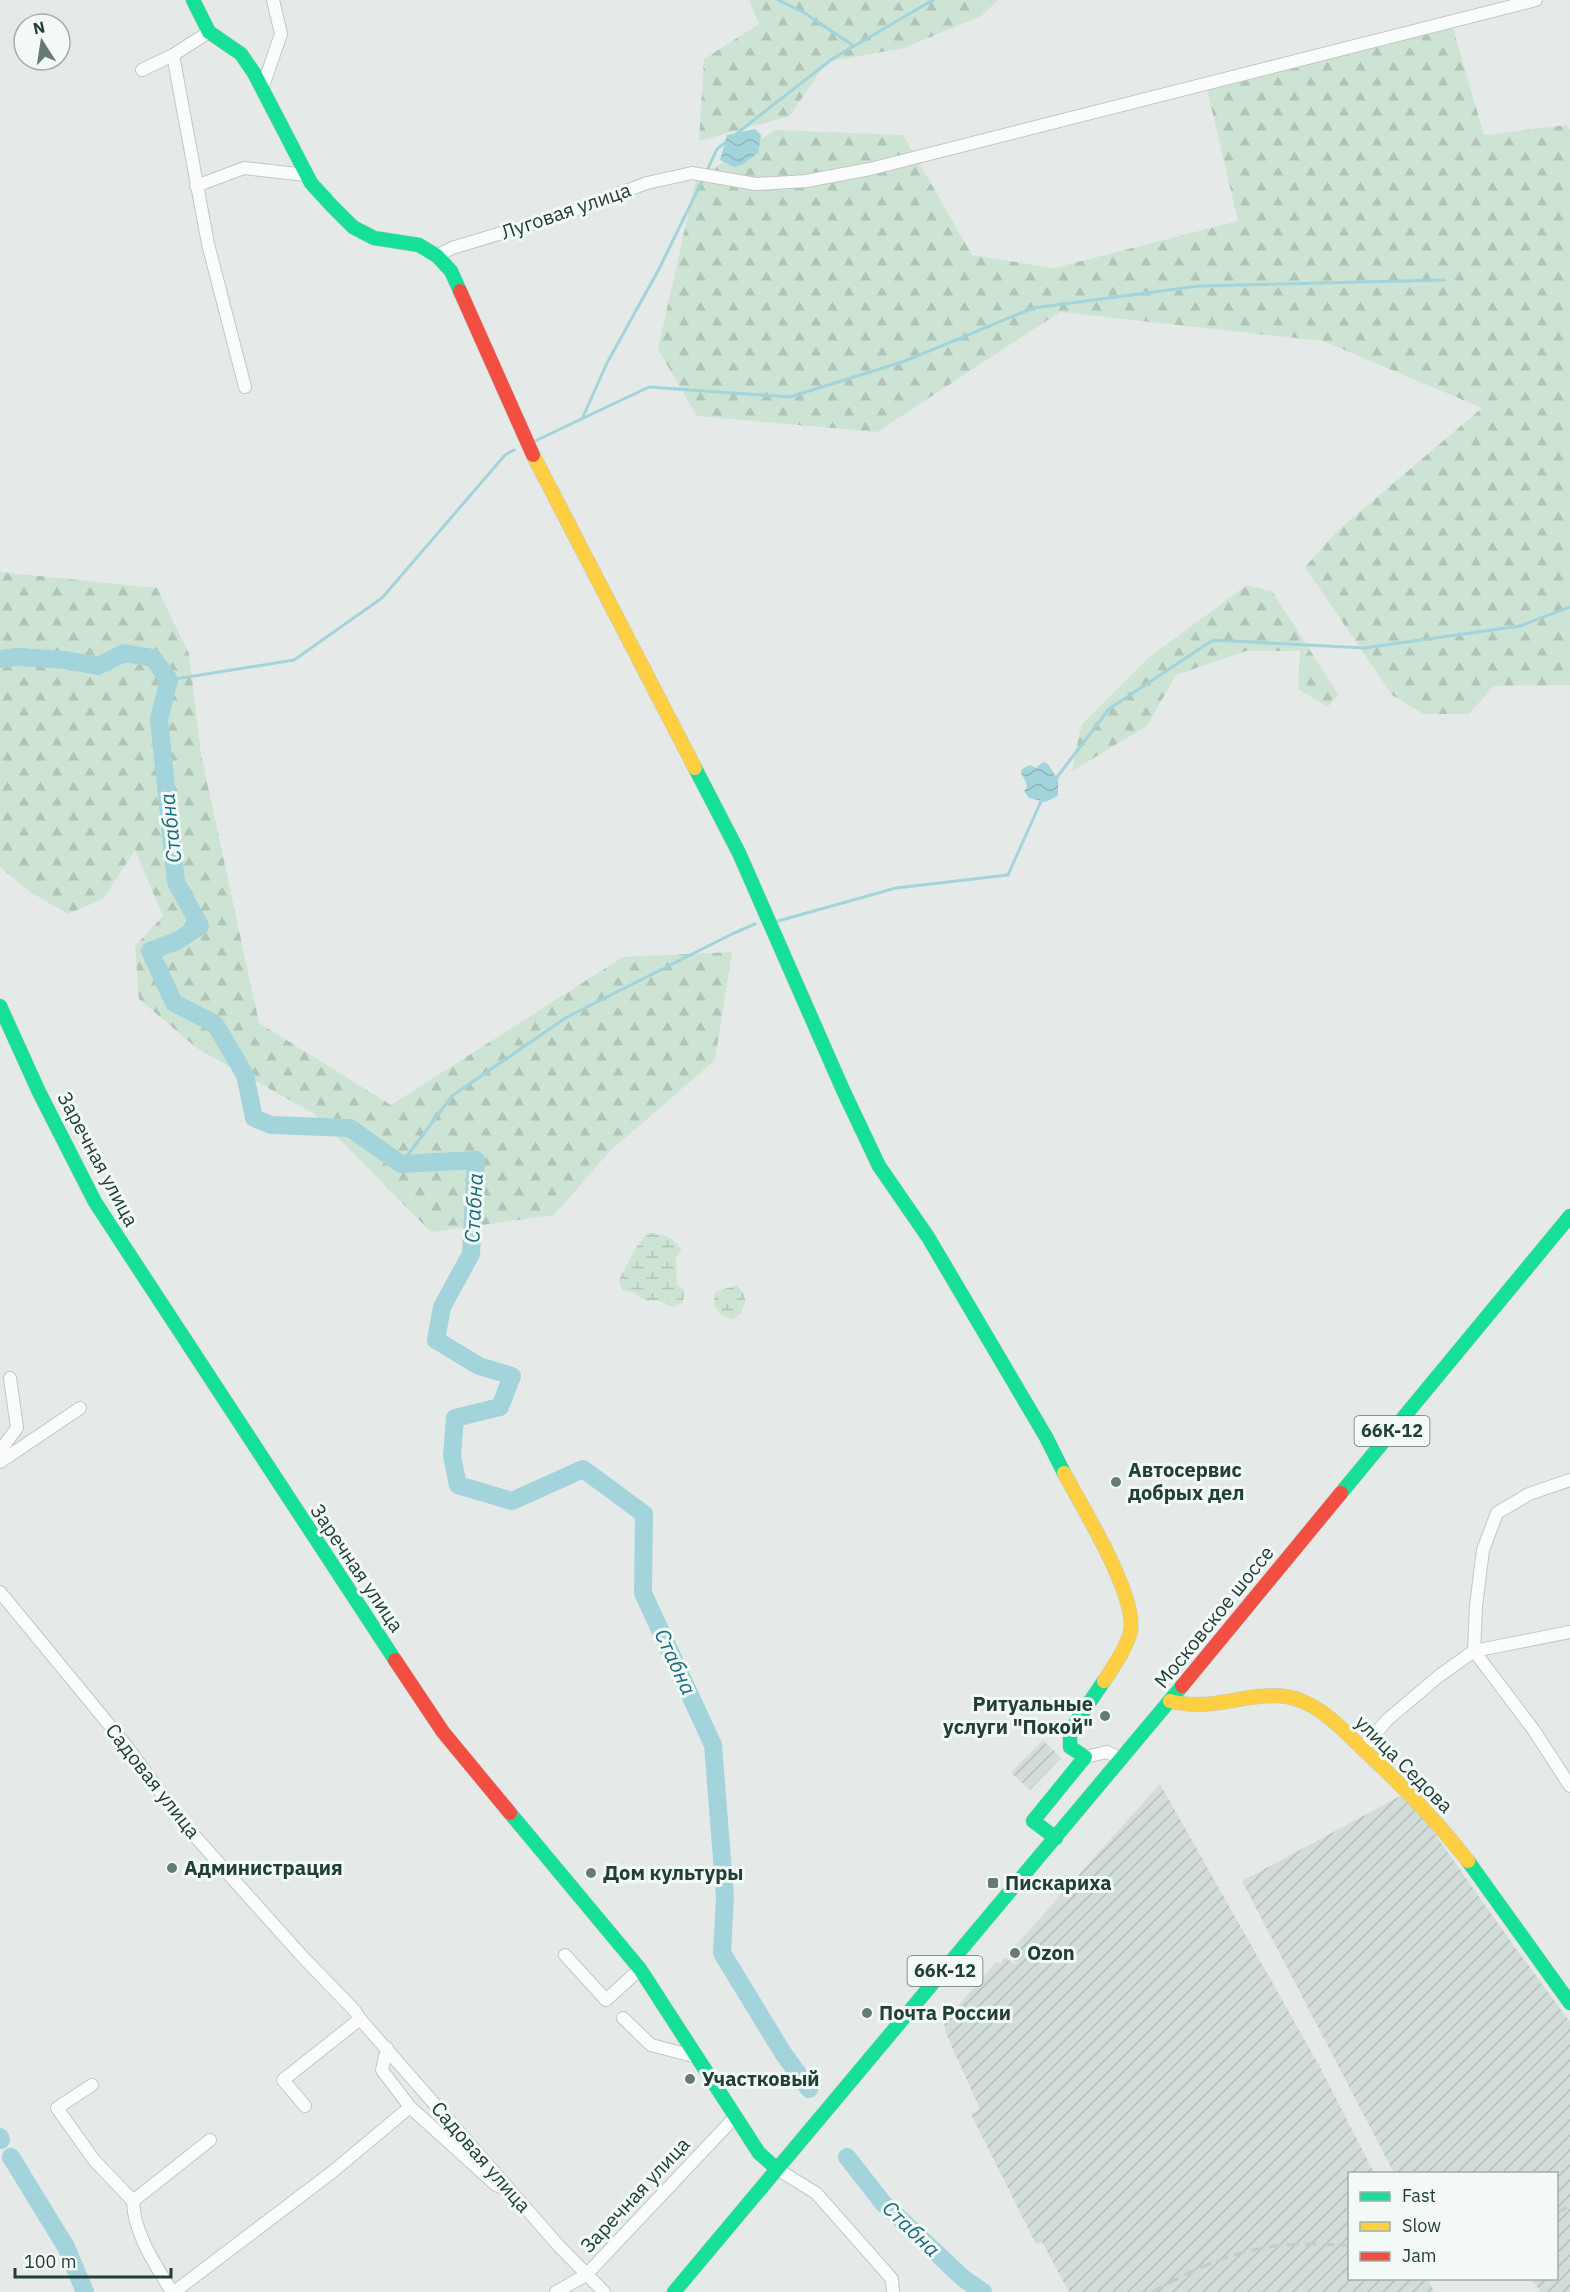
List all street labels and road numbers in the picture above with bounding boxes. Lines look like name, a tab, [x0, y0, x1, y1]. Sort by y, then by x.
street label: Луговая улица	[497, 176, 635, 245]
street label: Заречная улица	[52, 1087, 146, 1231]
road number: 66К-12	[1354, 1416, 1430, 1446]
street label: Заречная улица	[305, 1498, 410, 1637]
street label: Московское шоссе	[1148, 1540, 1280, 1694]
street label: улица Седова	[1349, 1709, 1460, 1819]
street label: Садовая улица	[100, 1718, 207, 1844]
road number: 66К-12	[908, 1956, 982, 1986]
street label: Садовая улица	[426, 2095, 537, 2218]
street label: Заречная улица	[574, 2131, 696, 2258]

